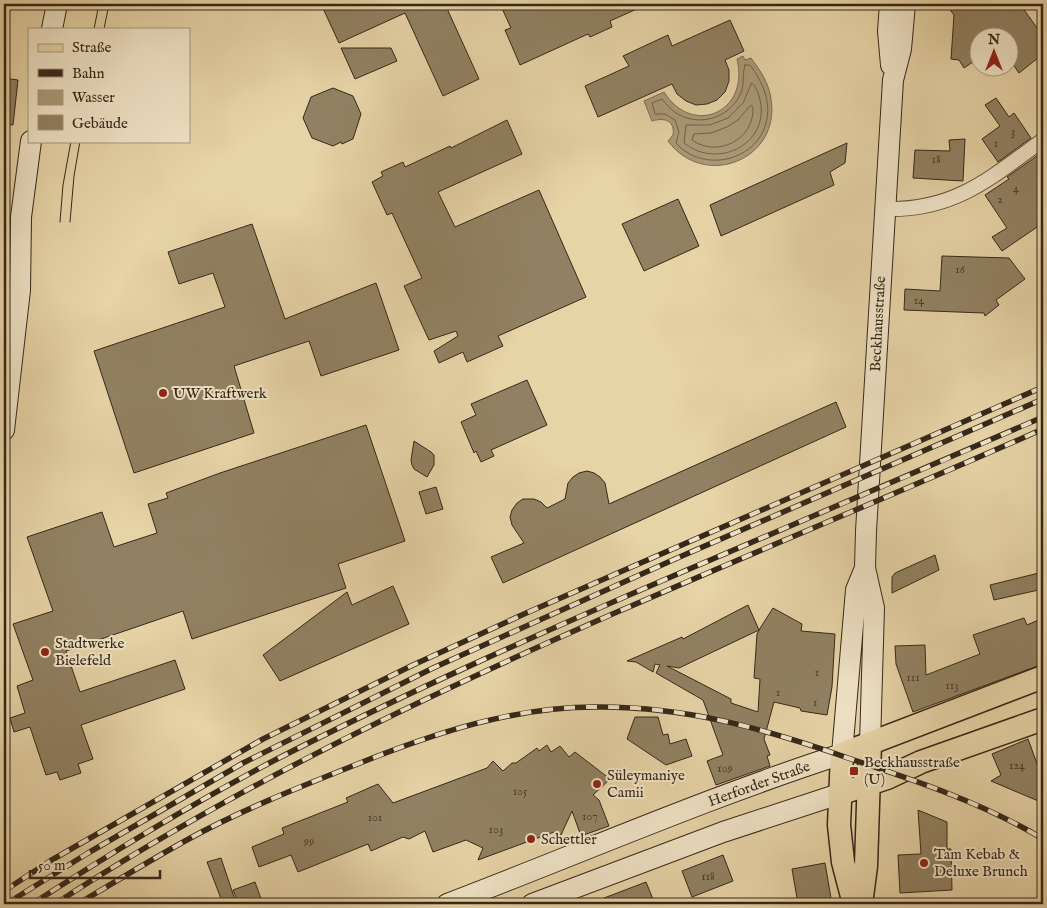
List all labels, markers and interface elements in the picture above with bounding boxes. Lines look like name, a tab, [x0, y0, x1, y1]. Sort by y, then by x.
legend	[28, 28, 190, 142]
north arrow	[970, 28, 1020, 78]
text: N	[987, 31, 1000, 49]
text: Straße	[72, 38, 112, 57]
text: Bahn	[72, 64, 104, 83]
text: Wasser	[72, 88, 115, 107]
text: Gebäude	[72, 114, 128, 133]
house number: 3	[1011, 124, 1015, 139]
house number: 1	[994, 136, 998, 151]
house number: 18	[931, 152, 941, 167]
house number: 4	[1013, 181, 1019, 196]
house number: 2	[997, 192, 1003, 207]
house number: 16	[955, 262, 966, 277]
street label: Beckhausstraße	[866, 276, 890, 372]
house number: 14	[914, 293, 924, 308]
place label: UW Kraftwerk	[173, 384, 268, 403]
marker: UW Kraftwerk	[157, 387, 169, 399]
place label: Stadtwerke Bielefeld	[55, 634, 125, 670]
marker: Stadtwerke Bielefeld	[39, 646, 51, 658]
house number: 1	[815, 665, 819, 680]
house number: 111	[906, 670, 920, 685]
house number: 113	[945, 678, 959, 693]
house number: 1	[776, 685, 780, 700]
house number: 1	[813, 695, 817, 710]
place label: Beckhausstraße (U)	[864, 753, 960, 789]
street label: Herforder Straße	[705, 757, 813, 811]
house number: 124	[1009, 758, 1025, 773]
house number: 109	[717, 761, 733, 776]
marker: Beckhausstraße (U)	[848, 765, 860, 777]
place label: Süleymaniye Camii	[607, 766, 685, 802]
marker: Süleymaniye Camii	[591, 778, 603, 790]
house number: 105	[513, 784, 528, 799]
house number: 107	[582, 809, 598, 824]
house number: 101	[368, 810, 382, 825]
house number: 103	[489, 822, 503, 837]
place label: Schettler	[541, 830, 597, 849]
marker: Schettler	[525, 833, 537, 845]
house number: 99	[303, 834, 314, 849]
place label: Tam Kebab & Deluxe Brunch	[934, 845, 1028, 881]
scale bar	[30, 848, 160, 880]
text: 50 m	[38, 856, 66, 875]
marker: Tam Kebab & Deluxe Brunch	[918, 857, 930, 869]
house number: 118	[701, 869, 715, 884]

